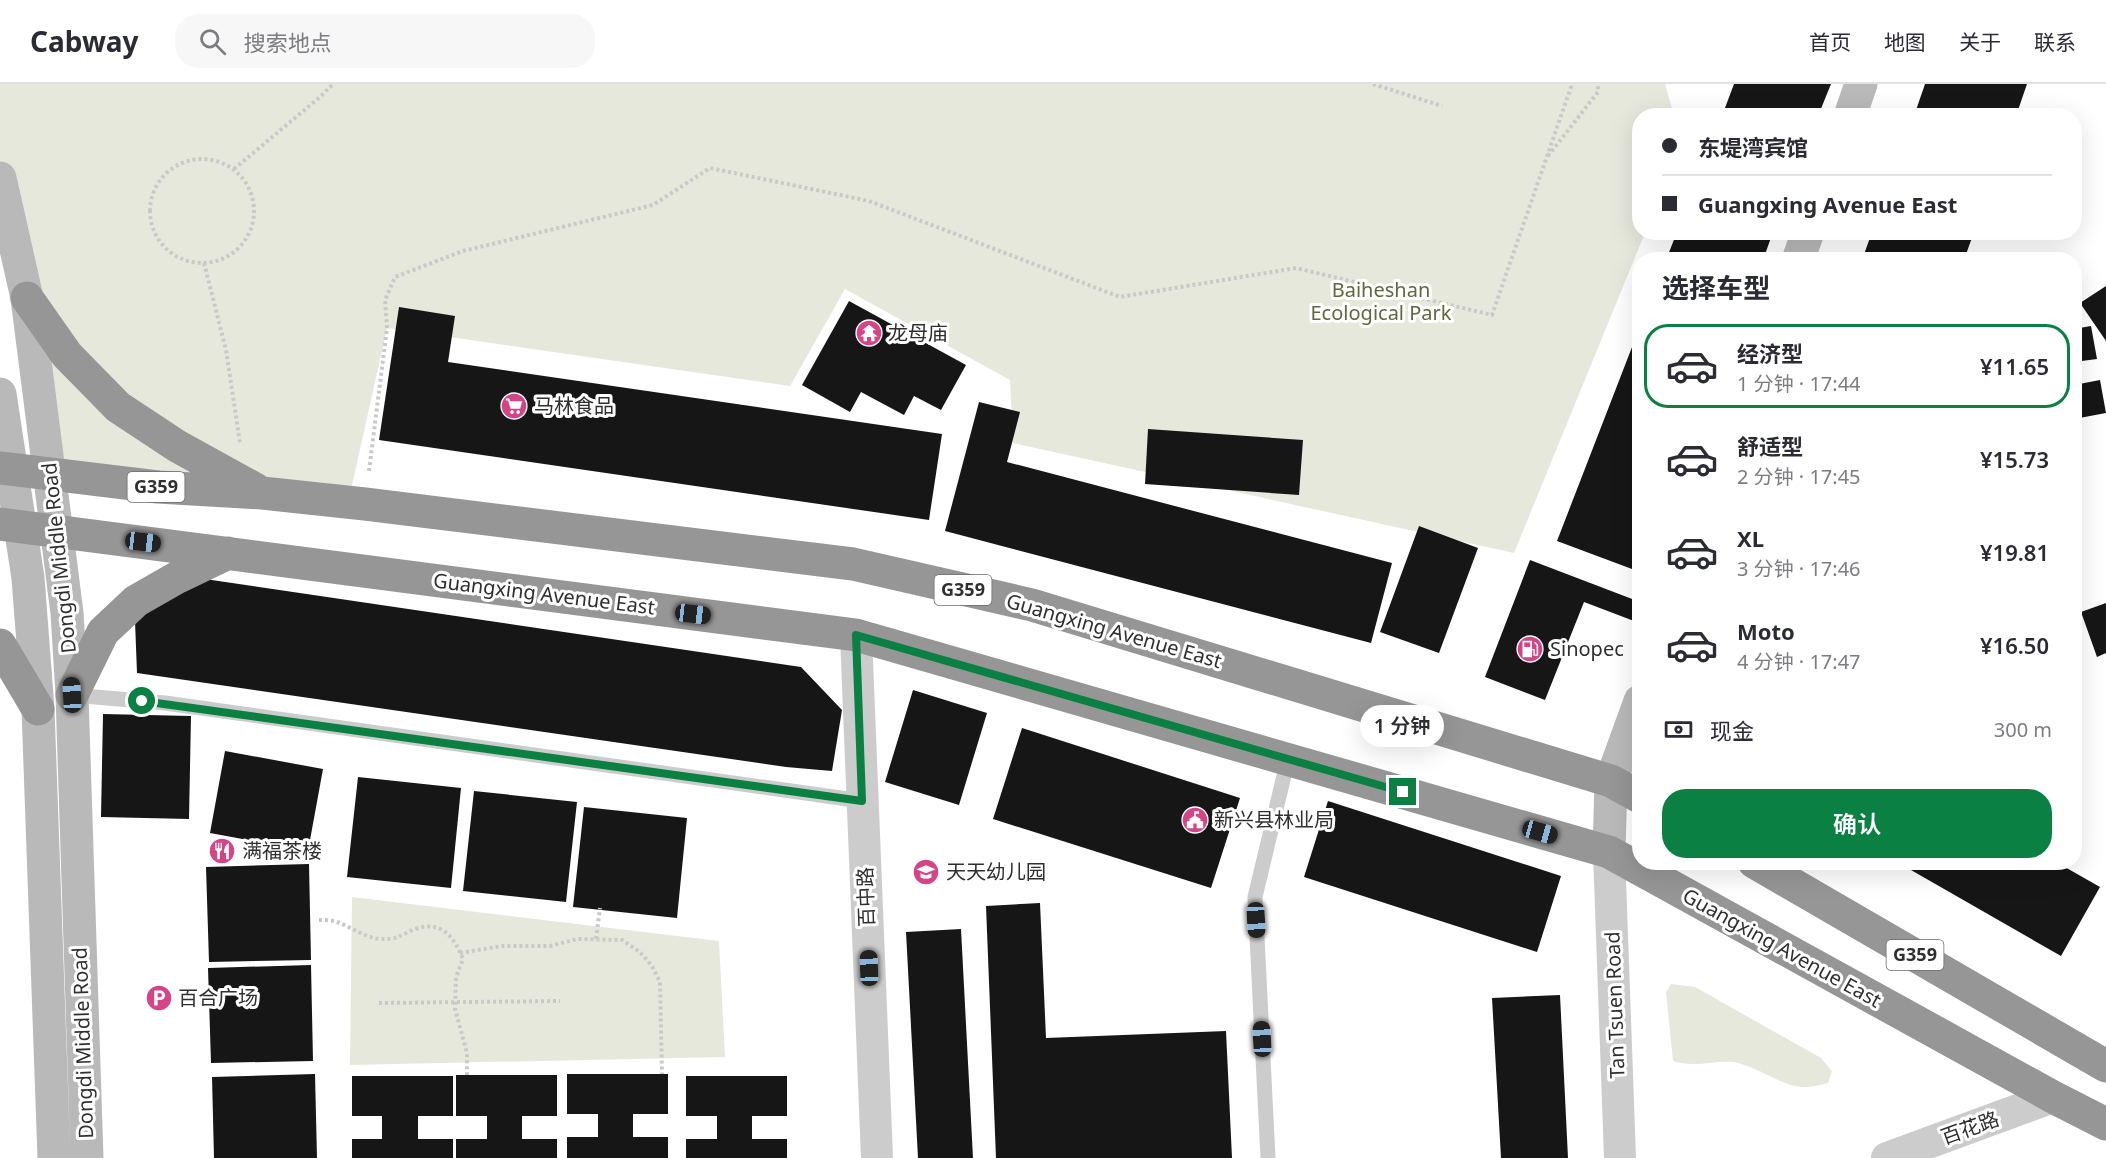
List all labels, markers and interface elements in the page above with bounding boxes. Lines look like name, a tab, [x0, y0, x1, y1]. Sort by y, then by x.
search box	[175, 14, 595, 68]
text: Cabway	[30, 22, 139, 60]
icon: search	[196, 25, 229, 58]
text: 搜索地点	[244, 27, 332, 57]
text: 首页	[1809, 28, 1851, 56]
text: 地图	[1884, 28, 1926, 56]
text: 关于	[1959, 28, 2001, 56]
text: 联系	[2034, 28, 2076, 56]
text: 东堤湾宾馆	[1698, 132, 1808, 162]
text: Guangxing Avenue East	[1698, 189, 1957, 219]
text: 选择车型	[1662, 269, 1770, 306]
park label: Baiheshan Ecological Park	[1311, 276, 1452, 326]
temple icon: 龙母庙	[854, 318, 884, 348]
place label: 龙母庙	[888, 319, 948, 346]
text: 经济型	[1737, 338, 1803, 368]
icon: car	[1665, 339, 1719, 393]
text: ¥11.65	[1980, 351, 2049, 381]
text: 1 分钟 · 17:44	[1737, 370, 1861, 397]
supermarket icon: 马林食品	[499, 391, 529, 421]
place label: 马林食品	[534, 392, 614, 419]
text: 舒适型	[1737, 431, 1803, 461]
icon: car	[1665, 432, 1719, 486]
text: ¥15.73	[1980, 444, 2049, 474]
street label: Dongdi Middle Road	[35, 461, 82, 655]
text: 2 分钟 · 17:45	[1737, 463, 1861, 490]
road number: G359	[128, 472, 184, 502]
text: XL	[1737, 523, 1764, 553]
icon: car	[1665, 525, 1719, 579]
car	[124, 531, 162, 553]
text: ¥19.81	[1980, 537, 2049, 567]
text: 3 分钟 · 17:46	[1737, 555, 1861, 582]
street label: Guangxing Avenue East	[432, 567, 656, 620]
road number: G359	[934, 575, 992, 605]
street label: Guangxing Avenue East	[1003, 587, 1225, 674]
car	[674, 603, 712, 625]
text: Moto	[1737, 616, 1795, 646]
icon: car	[1665, 618, 1719, 672]
text: ¥16.50	[1980, 630, 2049, 660]
fuel station icon: Sinopec	[1515, 634, 1545, 664]
place label: Sinopec	[1550, 635, 1624, 662]
text: 4 分钟 · 17:47	[1737, 648, 1861, 675]
car	[62, 677, 82, 713]
route start	[128, 687, 155, 714]
callout: 1 分钟	[1361, 705, 1445, 747]
text: 1 分钟	[1374, 712, 1430, 739]
icon: cash	[1662, 713, 1695, 746]
text: 现金	[1710, 715, 1754, 745]
text: 300 m	[1994, 716, 2052, 743]
route end	[1389, 778, 1416, 805]
button: 确认	[1662, 789, 2052, 858]
public building icon: 新兴县林业局	[1180, 805, 1210, 835]
place label: 新兴县林业局	[1214, 806, 1334, 833]
car	[1520, 818, 1560, 846]
restaurant icon: 满福茶楼	[207, 836, 237, 866]
place label: 满福茶楼	[242, 837, 322, 864]
school or university icon: 天天幼儿园	[911, 857, 941, 887]
place label: 天天幼儿园	[946, 858, 1046, 885]
street label: 百中路	[851, 867, 880, 927]
street label: Guangxing Avenue East	[1678, 882, 1886, 1013]
car	[1246, 902, 1266, 938]
street label: Tan Tsuen Road	[1598, 931, 1631, 1079]
road number: G359	[1886, 940, 1944, 970]
street label: Dongdi Middle Road	[66, 947, 99, 1139]
car	[859, 950, 879, 986]
parking icon: 百合广场	[144, 983, 174, 1013]
place label: 百合广场	[178, 984, 258, 1011]
car	[1252, 1021, 1272, 1057]
street label: 百花路	[1937, 1105, 2003, 1150]

